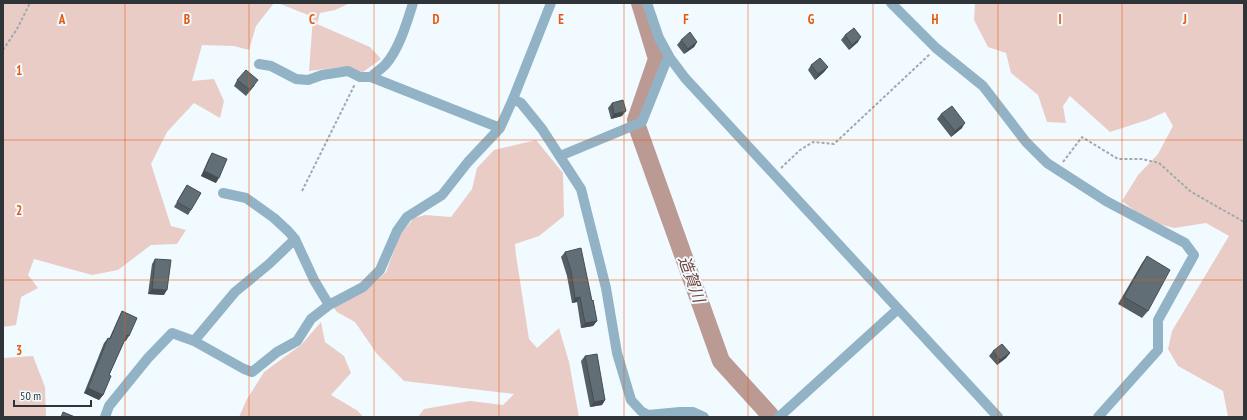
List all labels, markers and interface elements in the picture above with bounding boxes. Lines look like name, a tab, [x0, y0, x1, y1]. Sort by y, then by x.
text: A	[58, 11, 66, 28]
text: B	[184, 11, 190, 28]
text: C	[309, 11, 315, 28]
text: D	[433, 11, 440, 28]
text: E	[558, 11, 564, 28]
text: F	[683, 11, 689, 28]
text: G	[808, 11, 815, 28]
text: H	[932, 11, 939, 28]
text: I	[1058, 11, 1062, 28]
text: J	[1182, 11, 1187, 28]
text: 1	[16, 62, 22, 79]
text: 2	[16, 202, 22, 219]
water label: 造賀川	[674, 253, 710, 307]
text: 3	[16, 342, 22, 359]
scale bar	[14, 382, 91, 408]
text: 50 m	[20, 388, 41, 403]

